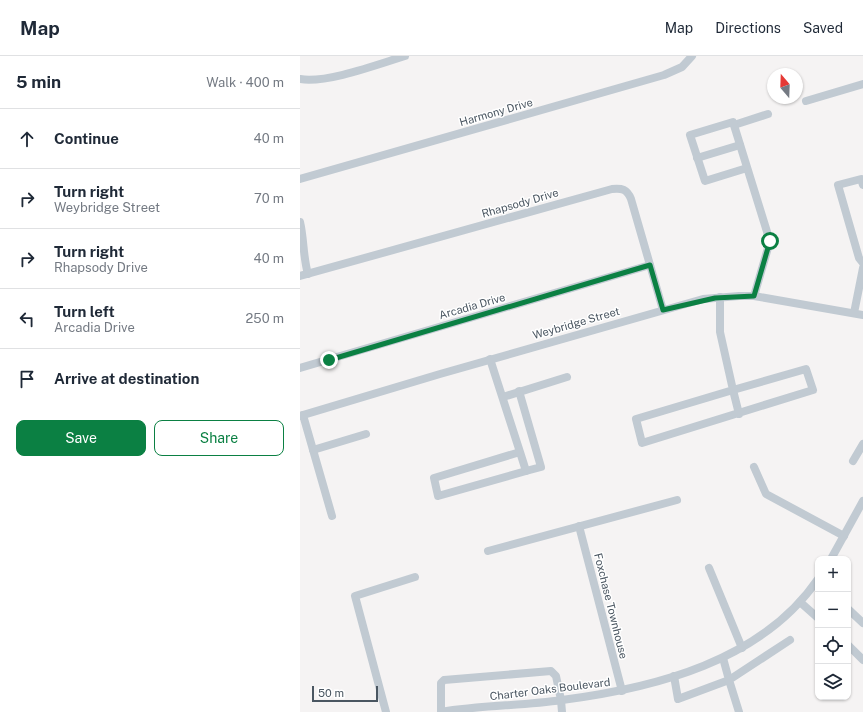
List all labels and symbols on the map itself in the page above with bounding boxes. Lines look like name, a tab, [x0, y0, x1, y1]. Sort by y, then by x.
north arrow	[767, 68, 803, 104]
street label: Harmony Drive	[458, 96, 534, 128]
street label: Rhapsody Drive	[480, 186, 560, 220]
route start	[761, 232, 779, 250]
street label: Arcadia Drive	[437, 291, 507, 321]
street label: Weybridge Street	[531, 305, 621, 341]
route end	[320, 351, 338, 369]
street label: Foxchase Townhouse	[592, 552, 630, 660]
street label: Charter Oaks Boulevard	[489, 676, 611, 702]
scale bar	[312, 684, 378, 703]

